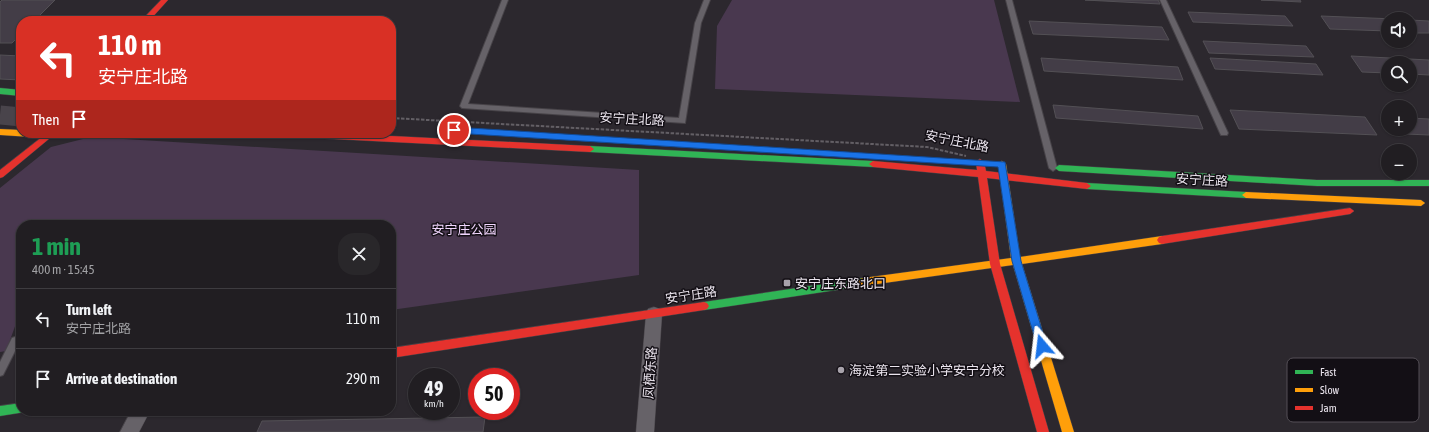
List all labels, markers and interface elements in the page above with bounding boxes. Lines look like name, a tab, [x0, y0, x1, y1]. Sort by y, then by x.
map controls	[1381, 12, 1417, 180]
button: sound	[1381, 12, 1417, 48]
text: 110 m	[98, 29, 161, 61]
icon: left	[32, 32, 84, 84]
button: search	[1381, 56, 1417, 92]
text: 安宁庄北路	[98, 66, 188, 87]
button: +	[1381, 100, 1417, 136]
icon: arrive	[68, 108, 90, 130]
street label: 安宁庄北路	[599, 110, 665, 128]
text: Then	[32, 111, 60, 128]
pin	[437, 113, 471, 147]
icon: arrive	[443, 119, 465, 141]
street label: 安宁庄北路	[924, 127, 990, 155]
button: −	[1381, 144, 1417, 180]
street label: 安宁庄路	[1176, 171, 1228, 189]
park label: 安宁庄公园	[431, 222, 497, 237]
text: 1 min	[32, 233, 81, 260]
button: close	[338, 233, 380, 275]
text: 400 m · 15:45	[32, 262, 95, 277]
place label: 安宁庄东路北口	[795, 276, 886, 291]
marker: 安宁庄东路北口	[782, 278, 792, 288]
street label: 安宁庄路	[664, 284, 718, 306]
text: Turn left	[66, 301, 112, 318]
icon: left	[32, 308, 54, 330]
text: 110 m	[346, 310, 380, 327]
text: 安宁庄北路	[66, 321, 131, 336]
position arrow	[1021, 325, 1063, 367]
street label: 凤栖东路	[641, 347, 659, 399]
legend	[1287, 358, 1419, 422]
place label: 海淀第二实验小学安宁分校	[849, 363, 1005, 378]
marker: 海淀第二实验小学安宁分校	[836, 365, 846, 375]
text: Fast	[1320, 366, 1336, 378]
icon: arrive	[32, 368, 54, 390]
speed limit sign: 50	[468, 368, 520, 420]
text: Arrive at destination	[66, 370, 177, 387]
text: 290 m	[346, 370, 380, 387]
text: 49	[425, 377, 443, 400]
text: Slow	[1320, 384, 1339, 396]
text: km/h	[424, 398, 444, 409]
text: Jam	[1320, 402, 1337, 414]

